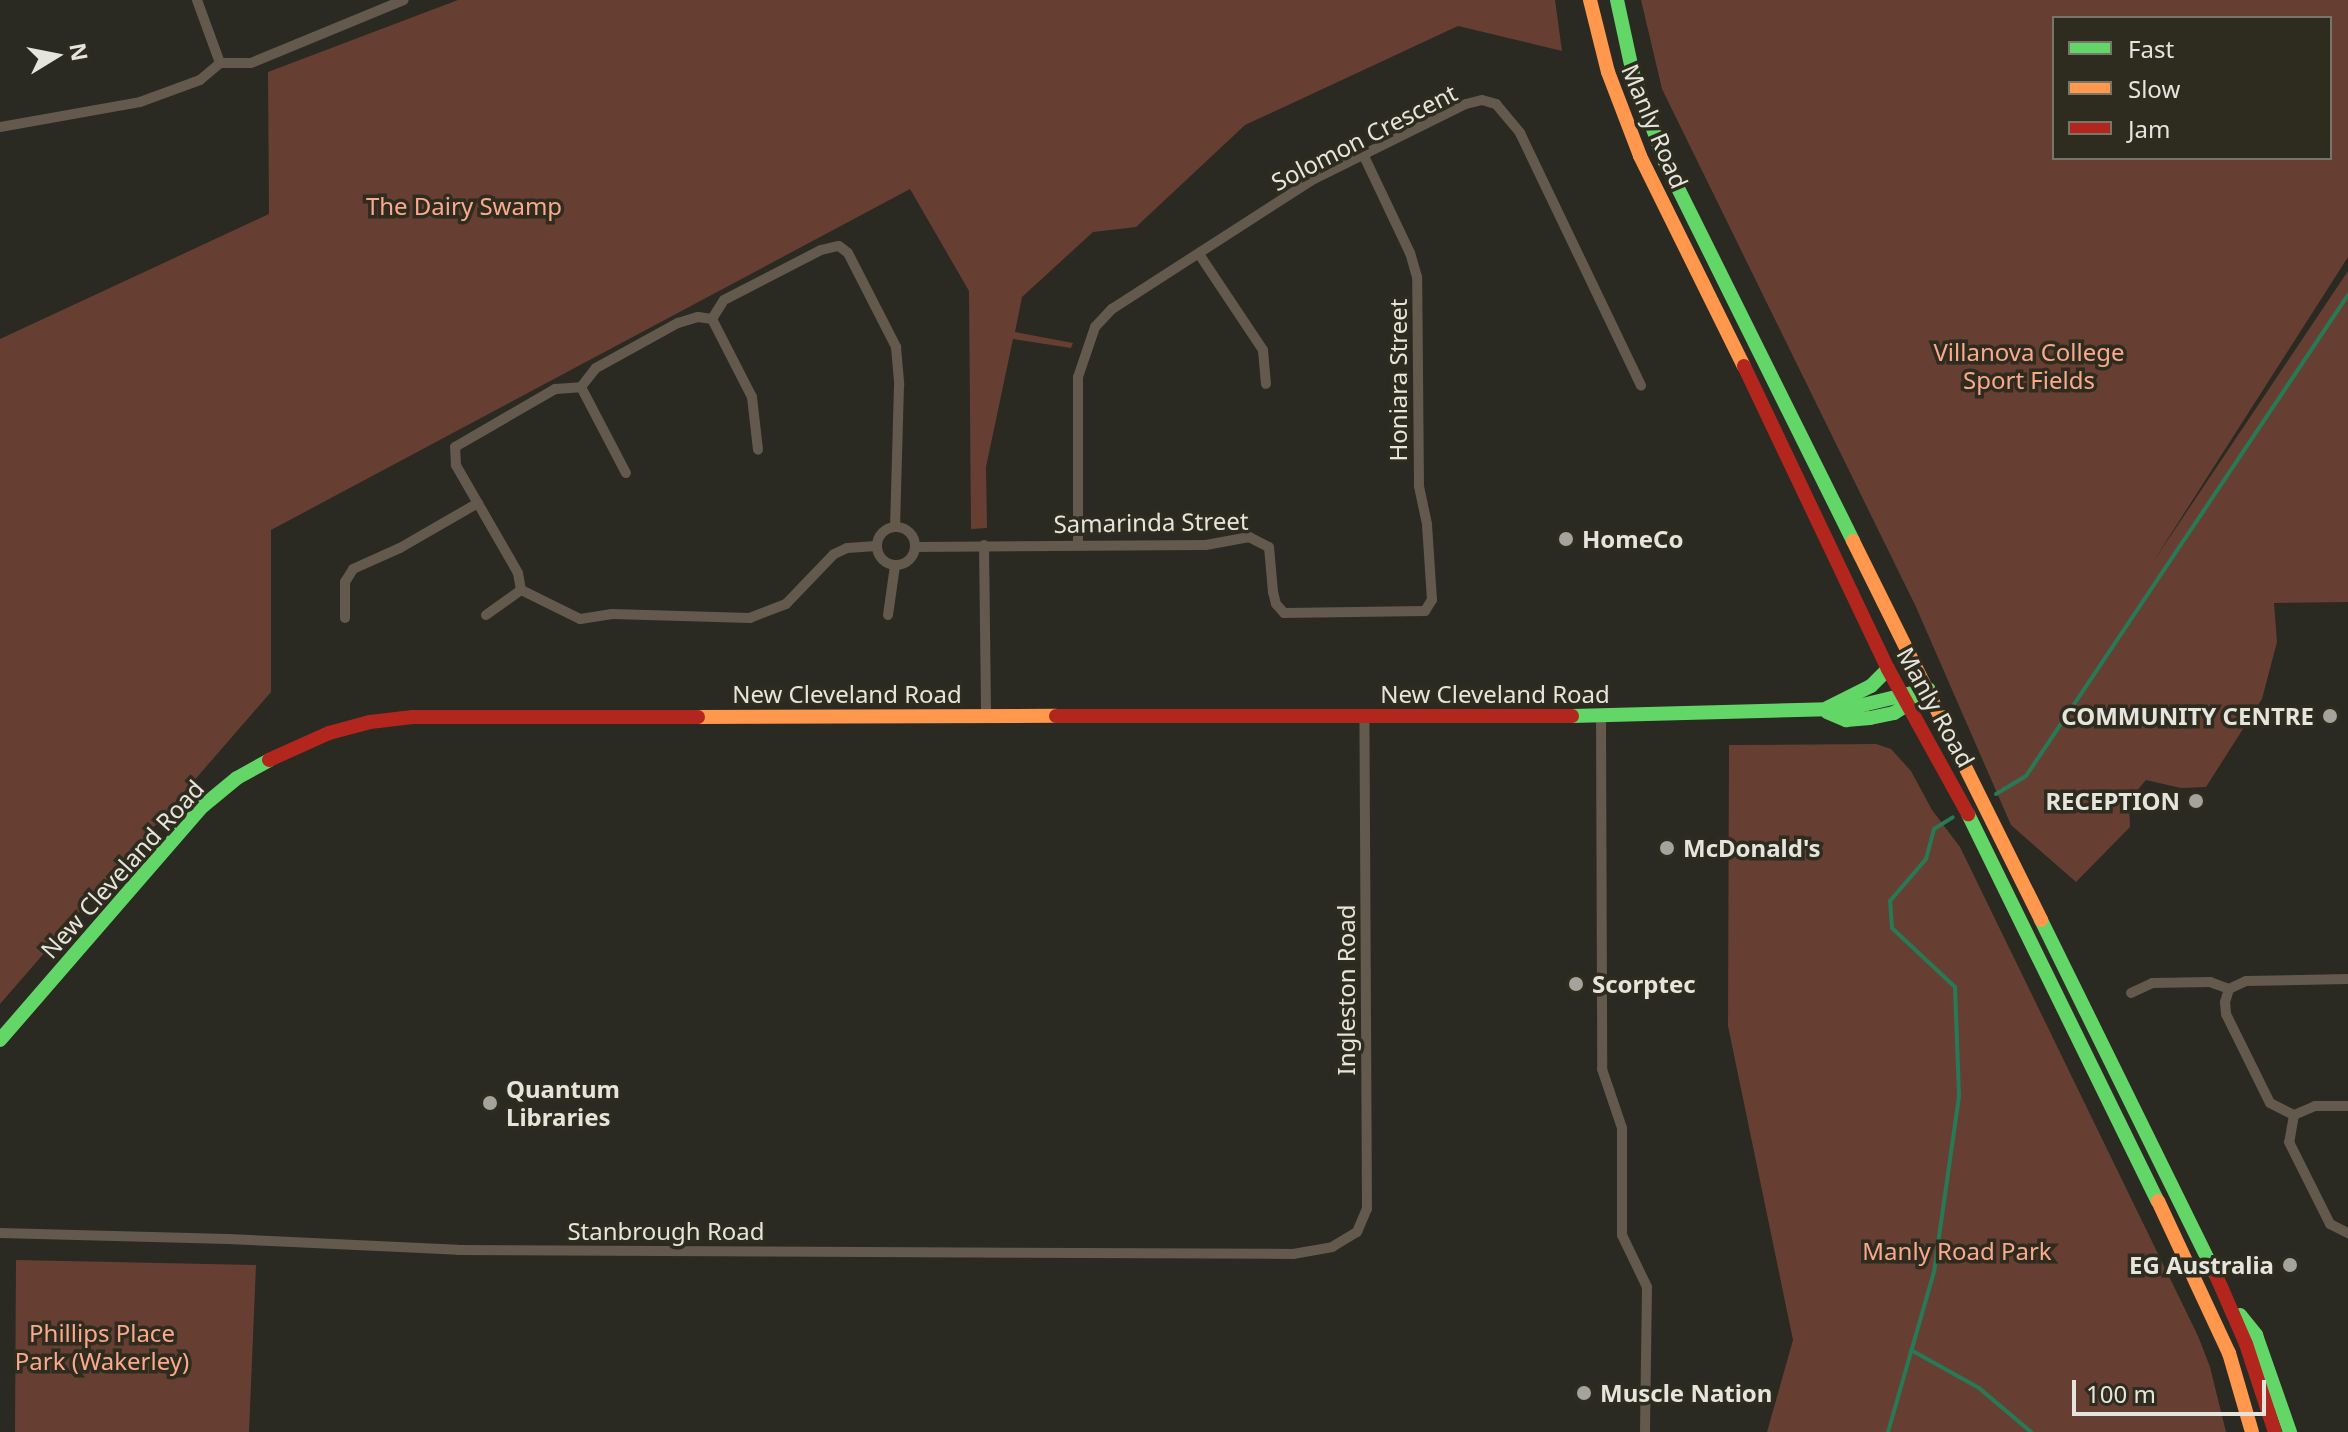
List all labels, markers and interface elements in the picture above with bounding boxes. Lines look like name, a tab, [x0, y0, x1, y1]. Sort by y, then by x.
north arrow	[16, 16, 96, 96]
legend	[2052, 16, 2332, 160]
text: Fast	[2128, 32, 2174, 65]
text: N	[63, 40, 96, 63]
street label: Manly Road	[1616, 59, 1694, 193]
text: Slow	[2128, 72, 2180, 105]
street label: Solomon Crescent	[1266, 78, 1462, 196]
text: Jam	[2128, 112, 2170, 145]
park label: The Dairy Swamp	[366, 192, 562, 220]
street label: Honiara Street	[1384, 299, 1412, 461]
park label: Villanova College Sport Fields	[1933, 338, 2125, 394]
street label: Samarinda Street	[1053, 506, 1249, 538]
place label: HomeCo	[1582, 525, 1683, 553]
marker: HomeCo	[1557, 530, 1575, 548]
street label: Manly Road	[1891, 642, 1981, 772]
street label: New Cleveland Road	[732, 680, 962, 708]
street label: New Cleveland Road	[1380, 680, 1610, 708]
place label: COMMUNITY CENTRE	[2061, 702, 2314, 730]
marker: COMMUNITY CENTRE	[2321, 707, 2339, 725]
street label: New Cleveland Road	[34, 774, 210, 964]
place label: RECEPTION	[2045, 787, 2180, 815]
marker: RECEPTION	[2187, 792, 2205, 810]
place label: McDonald's	[1683, 834, 1821, 862]
marker: McDonald's	[1658, 839, 1676, 857]
street label: Ingleston Road	[1332, 905, 1360, 1075]
place label: Scorptec	[1592, 970, 1696, 998]
marker: Scorptec	[1567, 975, 1585, 993]
place label: Quantum Libraries	[506, 1075, 620, 1131]
marker: Quantum Libraries	[481, 1094, 499, 1112]
street label: Stanbrough Road	[567, 1217, 765, 1245]
park label: Manly Road Park	[1862, 1237, 2052, 1265]
place label: EG Australia	[2129, 1251, 2274, 1279]
marker: EG Australia	[2281, 1256, 2299, 1274]
park label: Phillips Place Park (Wakerley)	[15, 1319, 189, 1375]
scale bar	[2076, 1364, 2270, 1414]
text: 100 m	[2086, 1377, 2156, 1410]
place label: Muscle Nation	[1600, 1379, 1772, 1407]
marker: Muscle Nation	[1575, 1384, 1593, 1402]

